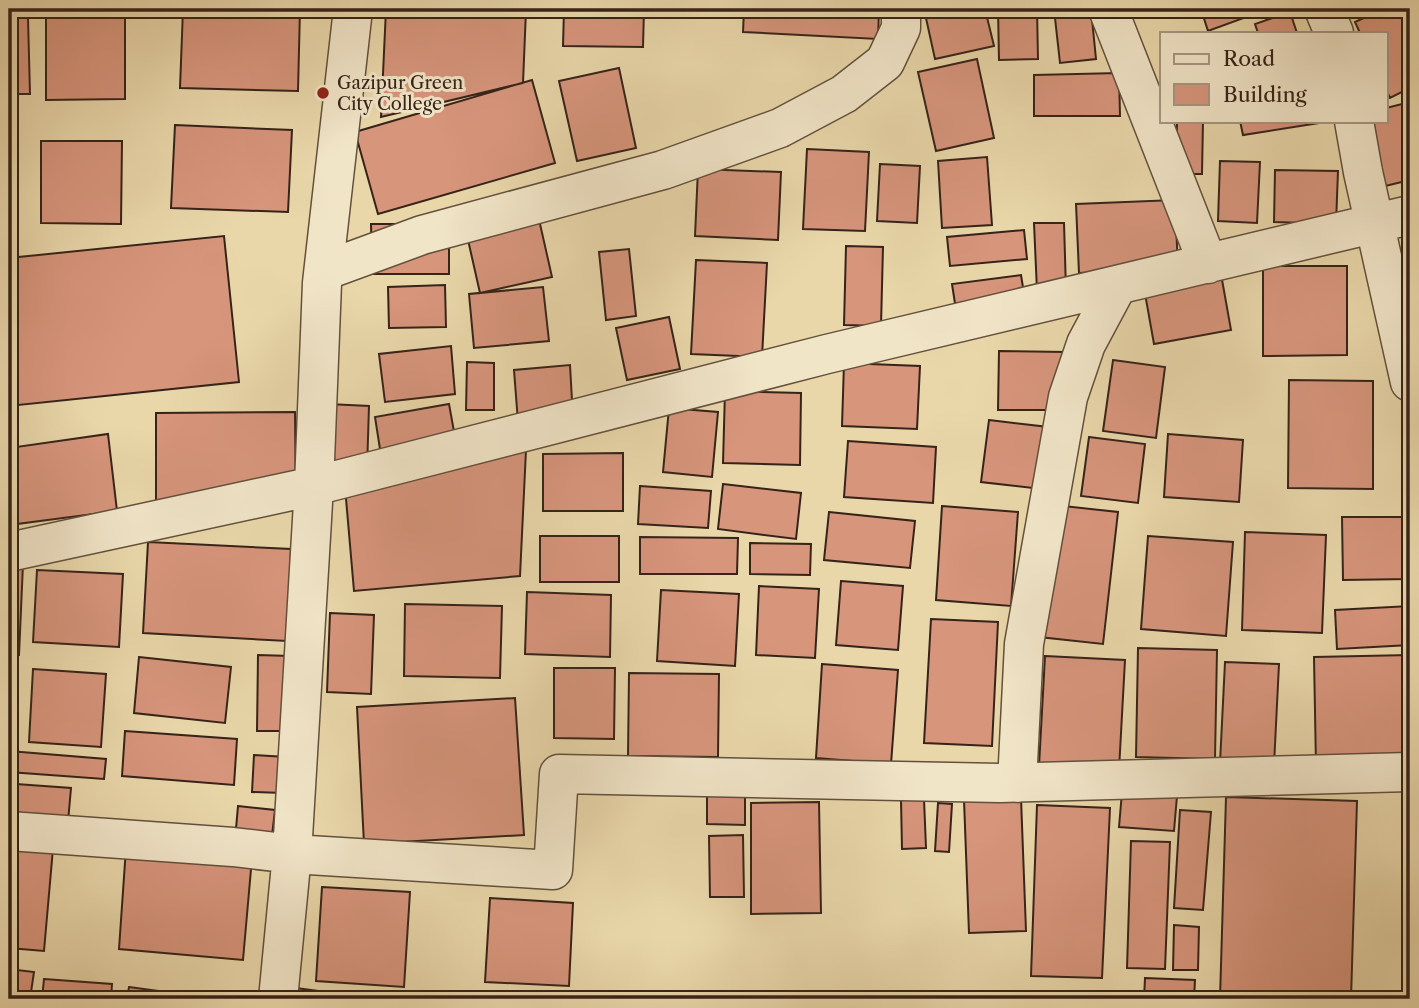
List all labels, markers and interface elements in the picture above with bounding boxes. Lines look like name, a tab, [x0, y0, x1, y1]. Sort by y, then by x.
legend	[1160, 32, 1388, 122]
text: Road	[1223, 46, 1275, 71]
place label: Gazipur Green City College	[337, 72, 463, 115]
text: Building	[1223, 82, 1308, 107]
marker: Gazipur Green City College	[315, 85, 331, 101]

